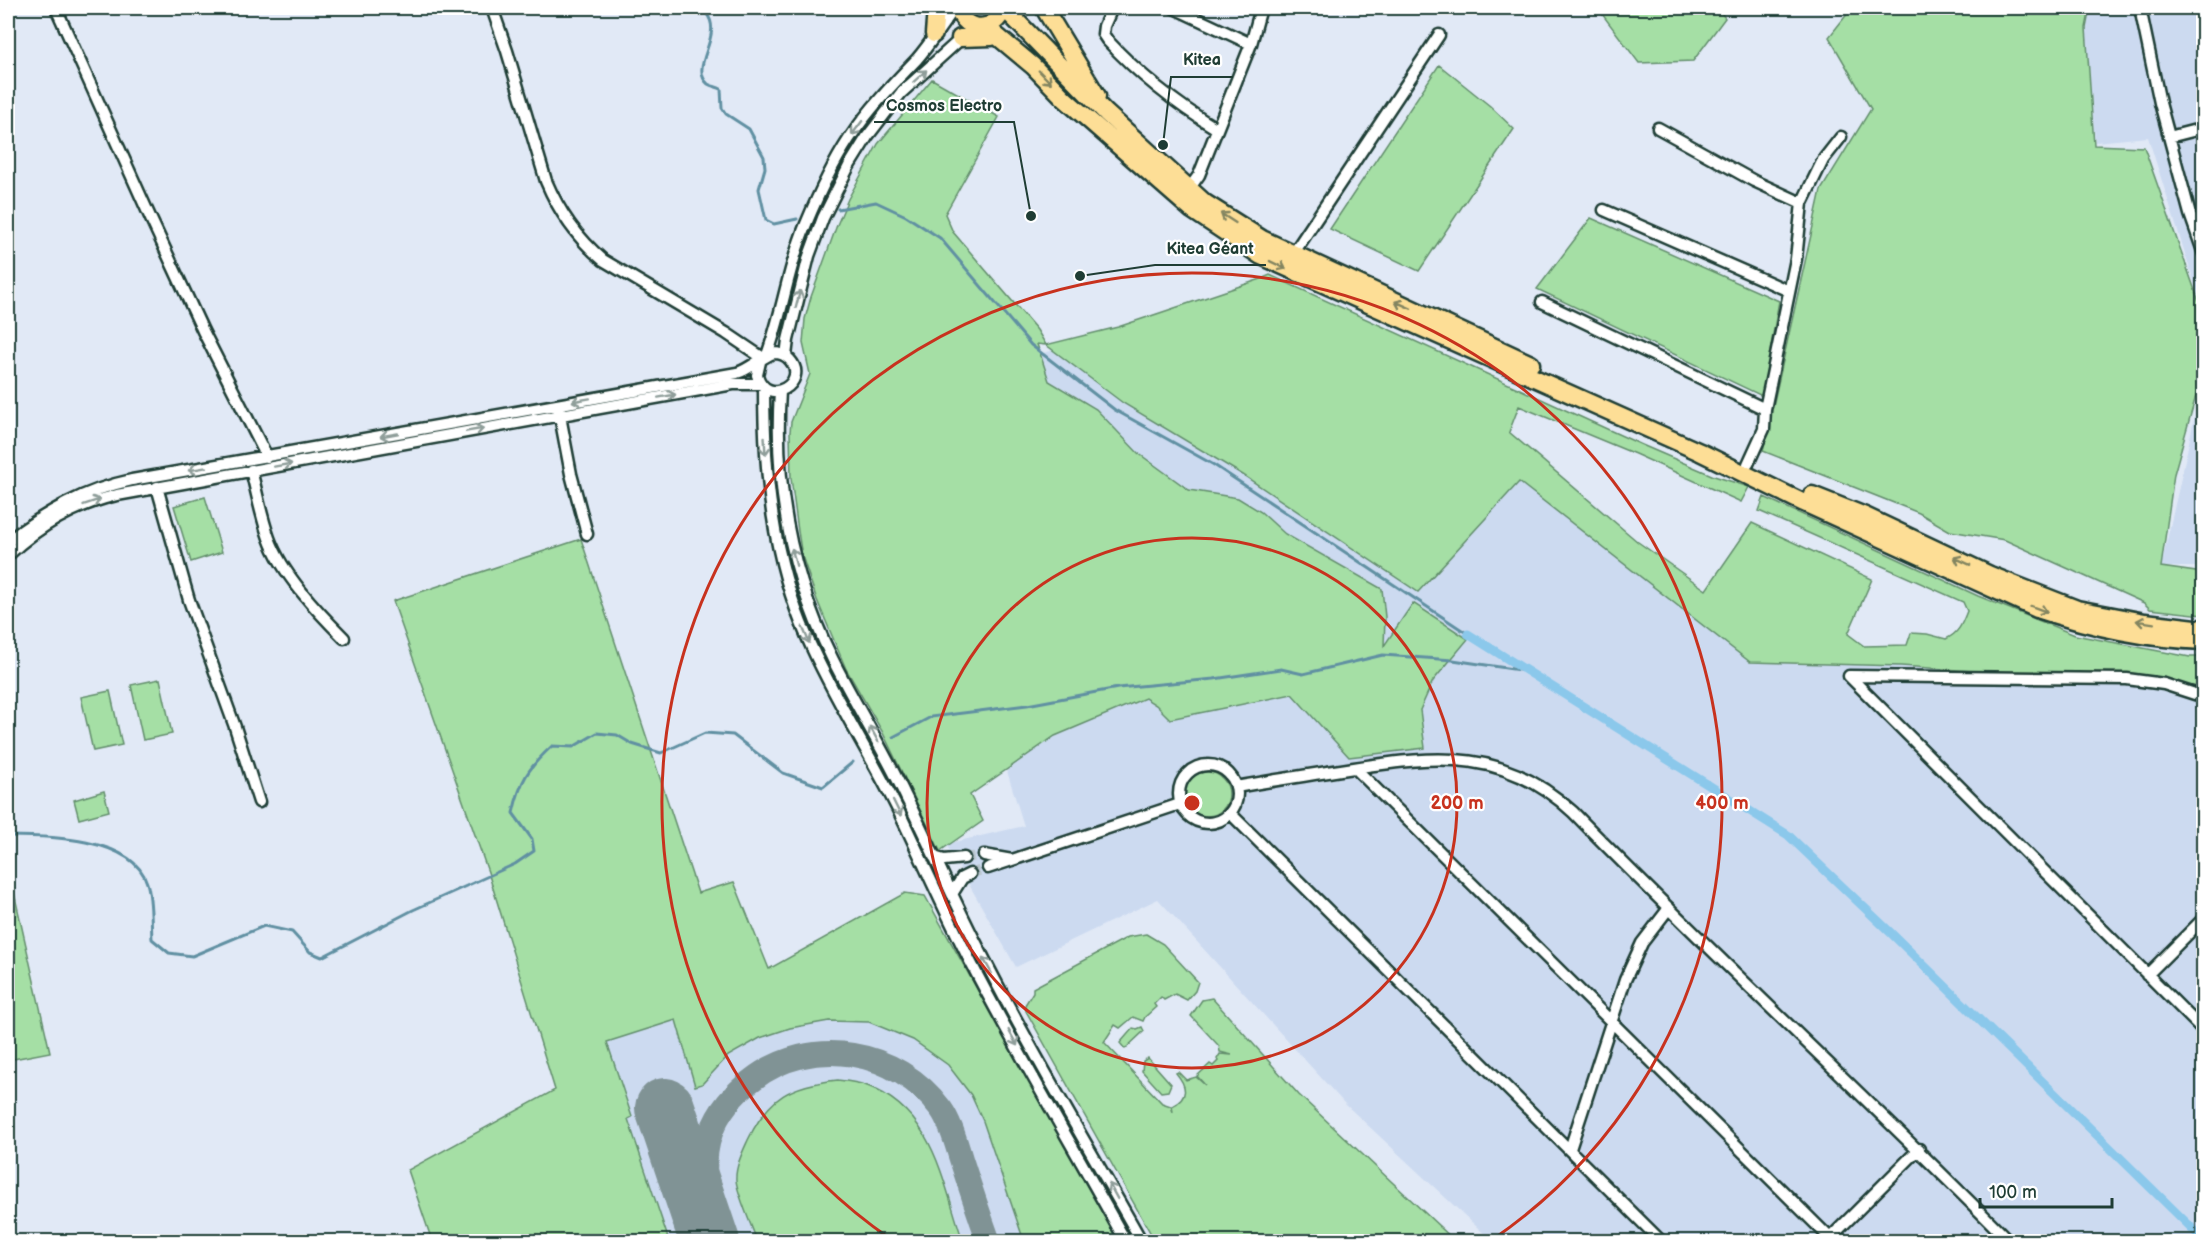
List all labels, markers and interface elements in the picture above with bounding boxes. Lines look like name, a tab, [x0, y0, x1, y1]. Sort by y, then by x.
callout: Kitea	[1171, 43, 1233, 77]
text: Kitea	[1183, 51, 1221, 70]
one-way arrow	[912, 69, 927, 83]
one-way arrow	[1038, 70, 1052, 85]
callout: Cosmos Electro	[874, 88, 1014, 122]
text: Cosmos Electro	[886, 97, 1002, 116]
one-way arrow	[851, 120, 864, 136]
one-way arrow	[1220, 212, 1237, 224]
callout: Kitea Géant	[1155, 231, 1266, 265]
text: Kitea Géant	[1167, 240, 1254, 259]
one-way arrow	[1268, 259, 1286, 271]
one-way arrow	[792, 290, 804, 309]
one-way arrow	[1394, 298, 1412, 310]
one-way arrow	[656, 390, 676, 401]
one-way arrow	[572, 395, 591, 406]
one-way arrow	[464, 425, 484, 436]
one-way arrow	[380, 430, 400, 441]
one-way arrow	[760, 435, 771, 455]
one-way arrow	[272, 459, 292, 470]
one-way arrow	[188, 464, 208, 475]
one-way arrow	[82, 496, 100, 507]
one-way arrow	[788, 547, 800, 566]
one-way arrow	[1953, 554, 1971, 566]
one-way arrow	[2029, 604, 2048, 615]
one-way arrow	[2136, 617, 2156, 628]
one-way arrow	[801, 626, 813, 644]
one-way arrow	[867, 726, 879, 743]
centre of rings	[1182, 793, 1202, 813]
text: 200 m	[1430, 793, 1484, 814]
text: 400 m	[1695, 793, 1749, 814]
one-way arrow	[891, 799, 903, 817]
one-way arrow	[981, 957, 993, 974]
one-way arrow	[1007, 1029, 1019, 1046]
scale bar	[1980, 1171, 2112, 1209]
one-way arrow	[1107, 1182, 1118, 1200]
text: 100 m	[1989, 1182, 2037, 1203]

